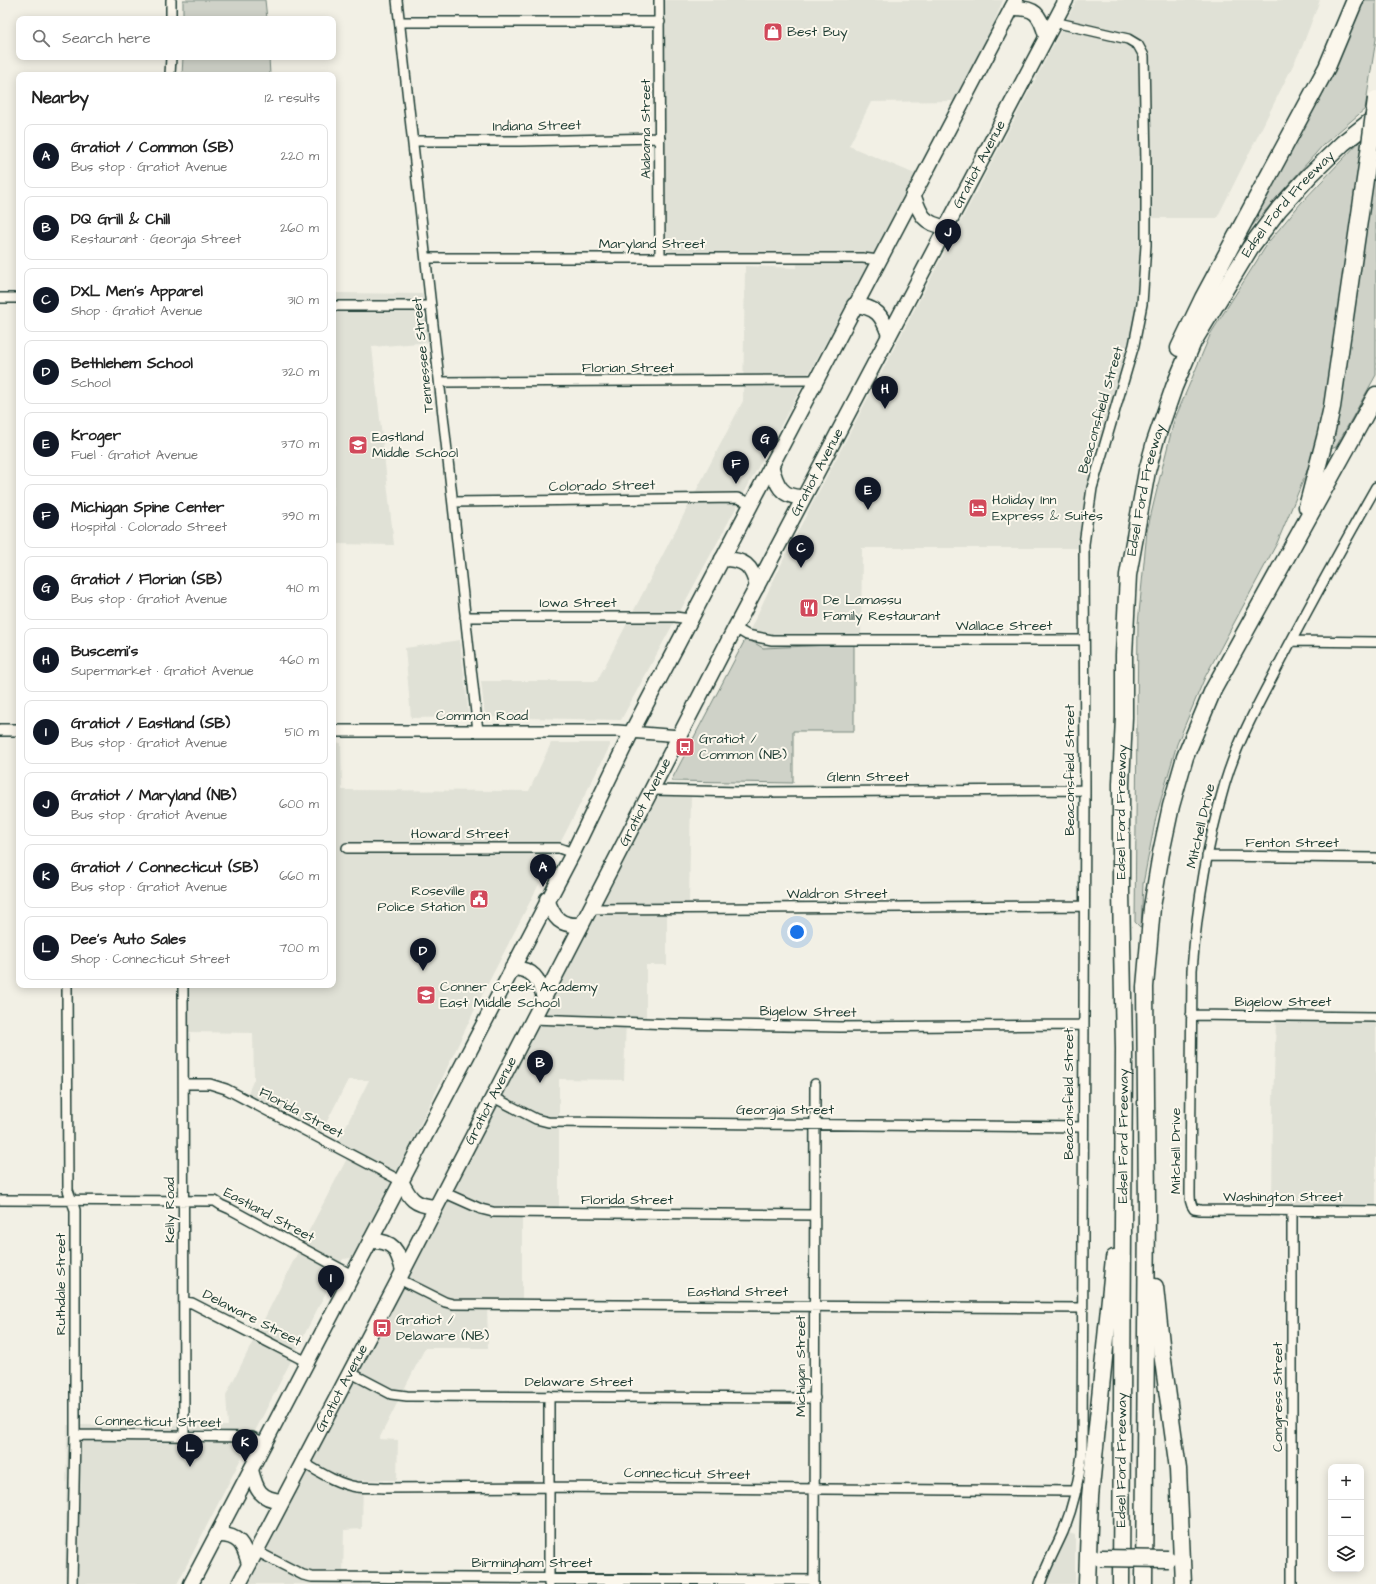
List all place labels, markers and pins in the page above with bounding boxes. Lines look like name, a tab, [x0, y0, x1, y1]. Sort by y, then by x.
shop icon: Best Buy	[762, 21, 784, 43]
place label: Best Buy	[787, 22, 848, 42]
pin: J	[935, 219, 961, 252]
pin: H	[872, 376, 898, 409]
pin: G	[752, 426, 778, 459]
place label: Eastland Middle School	[372, 427, 458, 463]
school or university icon: Eastland Middle School	[347, 434, 369, 456]
pin: F	[723, 451, 749, 484]
pin: E	[855, 477, 881, 510]
place label: Holiday Inn Express & Suites	[992, 490, 1103, 526]
hotel icon: Holiday Inn Express & Suites	[967, 497, 989, 519]
pin: C	[788, 535, 814, 568]
place label: De Lamassu Family Restaurant	[823, 590, 941, 626]
restaurant icon: De Lamassu Family Restaurant	[798, 597, 820, 619]
place label: Gratiot / Common (NB)	[699, 729, 787, 765]
bus stop icon: Gratiot / Common (NB)	[674, 736, 696, 758]
pin: A	[530, 854, 556, 887]
place label: Roseville Police Station	[377, 881, 465, 917]
public building icon: Roseville Police Station	[468, 888, 490, 910]
pin: D	[410, 938, 436, 971]
place label: Conner Creek Academy East Middle School	[440, 977, 598, 1013]
school or university icon: Conner Creek Academy East Middle School	[415, 984, 437, 1006]
pin: B	[527, 1050, 553, 1083]
pin: I	[318, 1265, 344, 1298]
place label: Gratiot / Delaware (NB)	[396, 1310, 489, 1346]
bus stop icon: Gratiot / Delaware (NB)	[371, 1317, 393, 1339]
pin: K	[232, 1429, 258, 1462]
pin: L	[177, 1434, 203, 1467]

